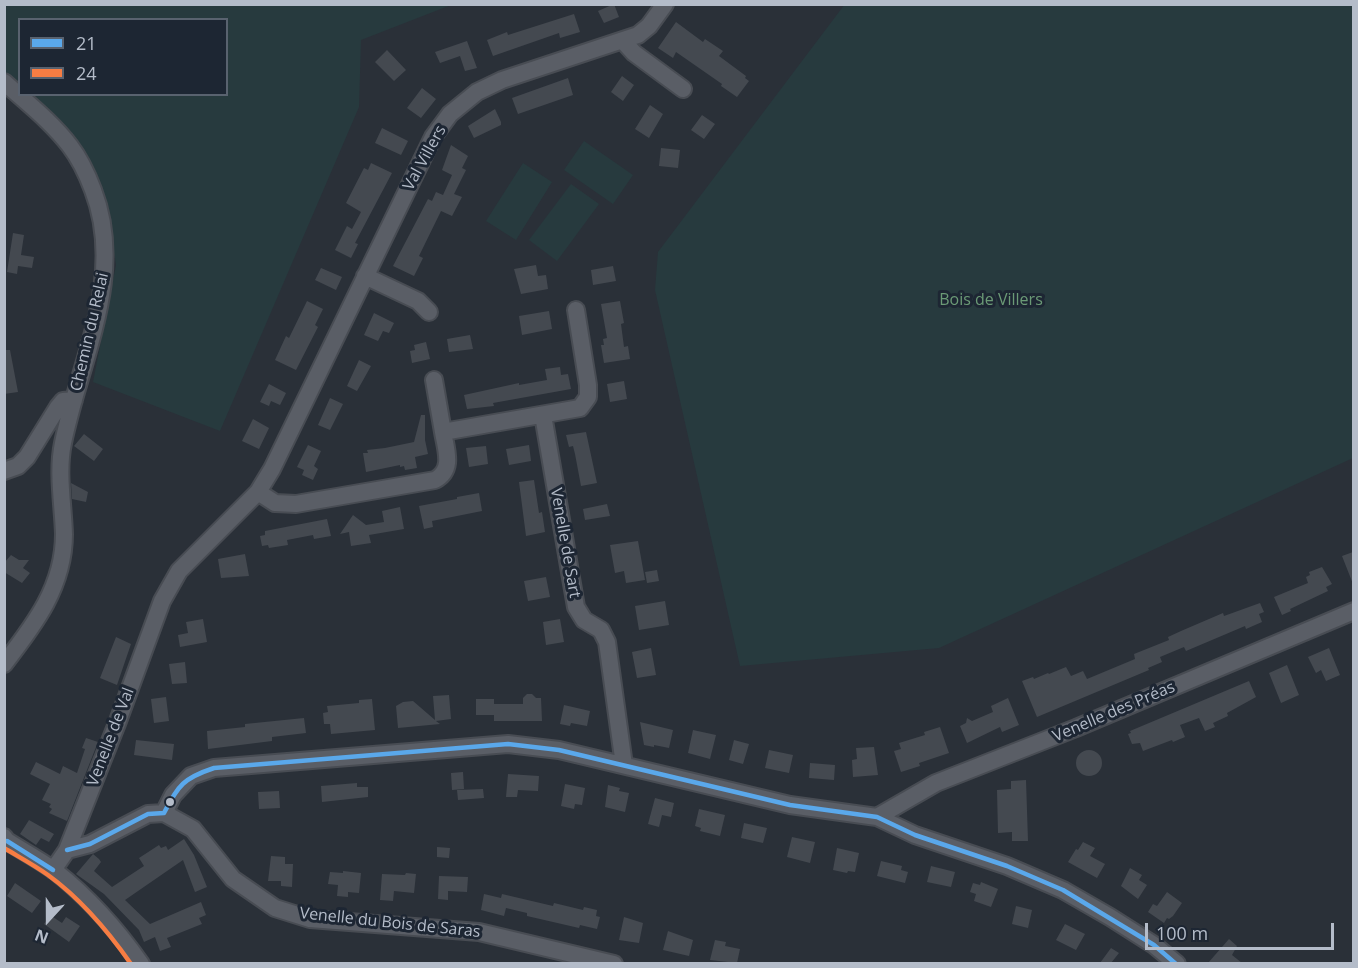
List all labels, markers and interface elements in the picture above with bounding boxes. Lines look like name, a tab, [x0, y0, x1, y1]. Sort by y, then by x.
legend	[18, 18, 228, 96]
text: 21	[76, 31, 97, 55]
text: 24	[76, 61, 97, 85]
street label: Val Villers	[399, 122, 451, 194]
street label: Chemin du Relai	[67, 271, 113, 393]
park label: Bois de Villers	[939, 290, 1043, 310]
street label: Venelle de Sart	[546, 486, 584, 600]
street label: Venelle des Préas	[1050, 678, 1178, 746]
street label: Venelle de Val	[83, 685, 139, 789]
unlabelled marker	[164, 796, 176, 808]
north arrow	[18, 890, 78, 950]
street label: Venelle du Bois de Saras	[299, 904, 481, 942]
scale bar	[1148, 911, 1337, 949]
text: 100 m	[1156, 921, 1208, 945]
text: N	[32, 924, 52, 949]

